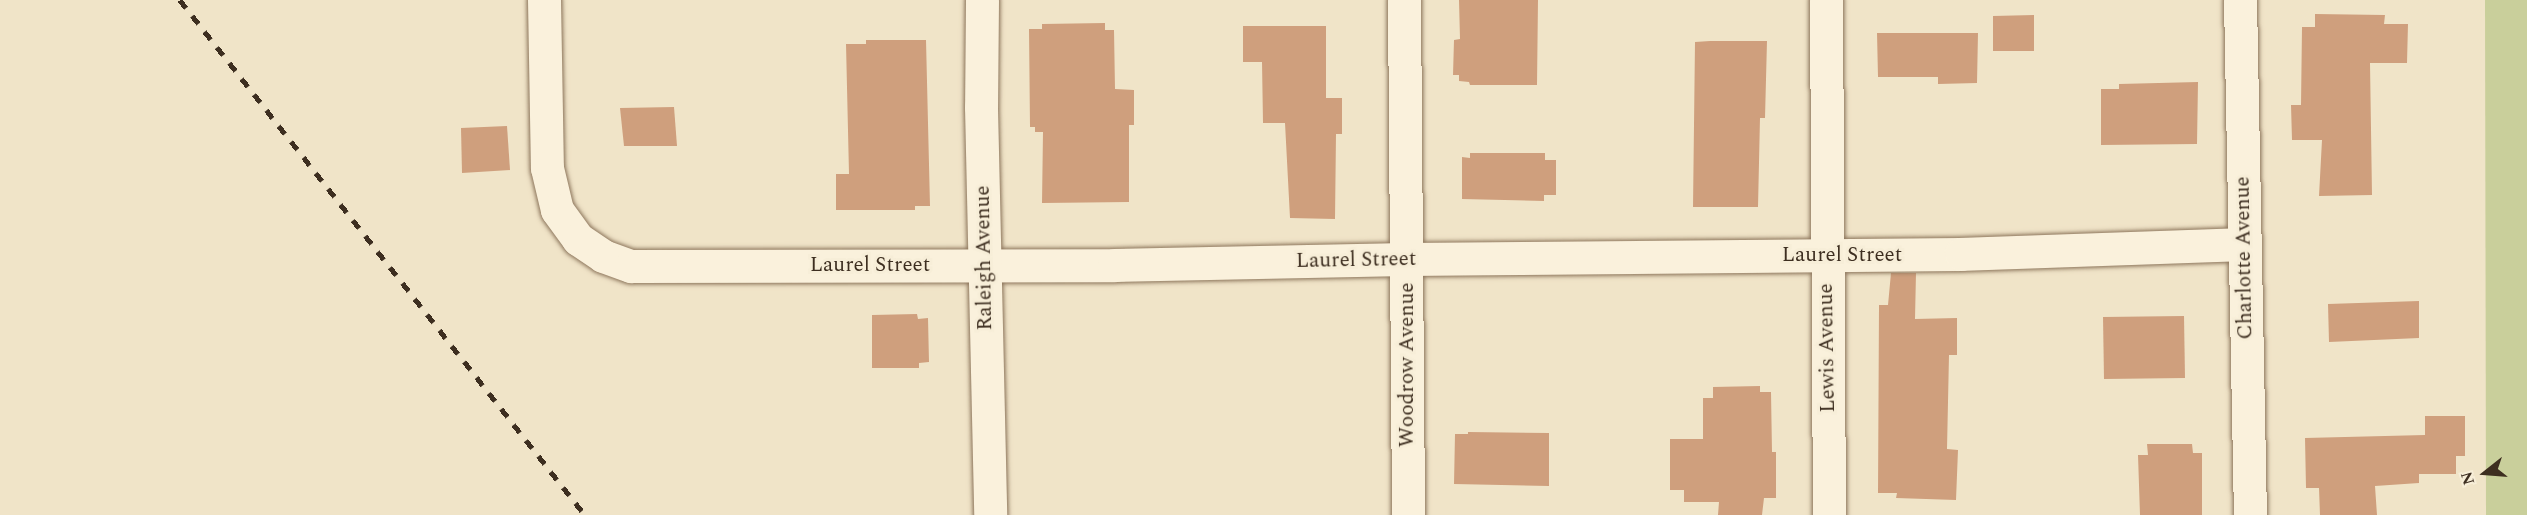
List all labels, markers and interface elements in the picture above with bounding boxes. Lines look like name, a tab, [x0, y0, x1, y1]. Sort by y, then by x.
street label: Charlotte Avenue	[2230, 176, 2258, 340]
street label: Raleigh Avenue	[970, 185, 998, 331]
street label: Laurel Street	[1782, 242, 1902, 268]
street label: Laurel Street	[1296, 246, 1416, 274]
street label: Laurel Street	[810, 252, 930, 278]
street label: Woodrow Avenue	[1394, 283, 1420, 447]
street label: Lewis Avenue	[1813, 283, 1841, 413]
north arrow	[2455, 443, 2515, 503]
text: N	[2454, 469, 2481, 488]

